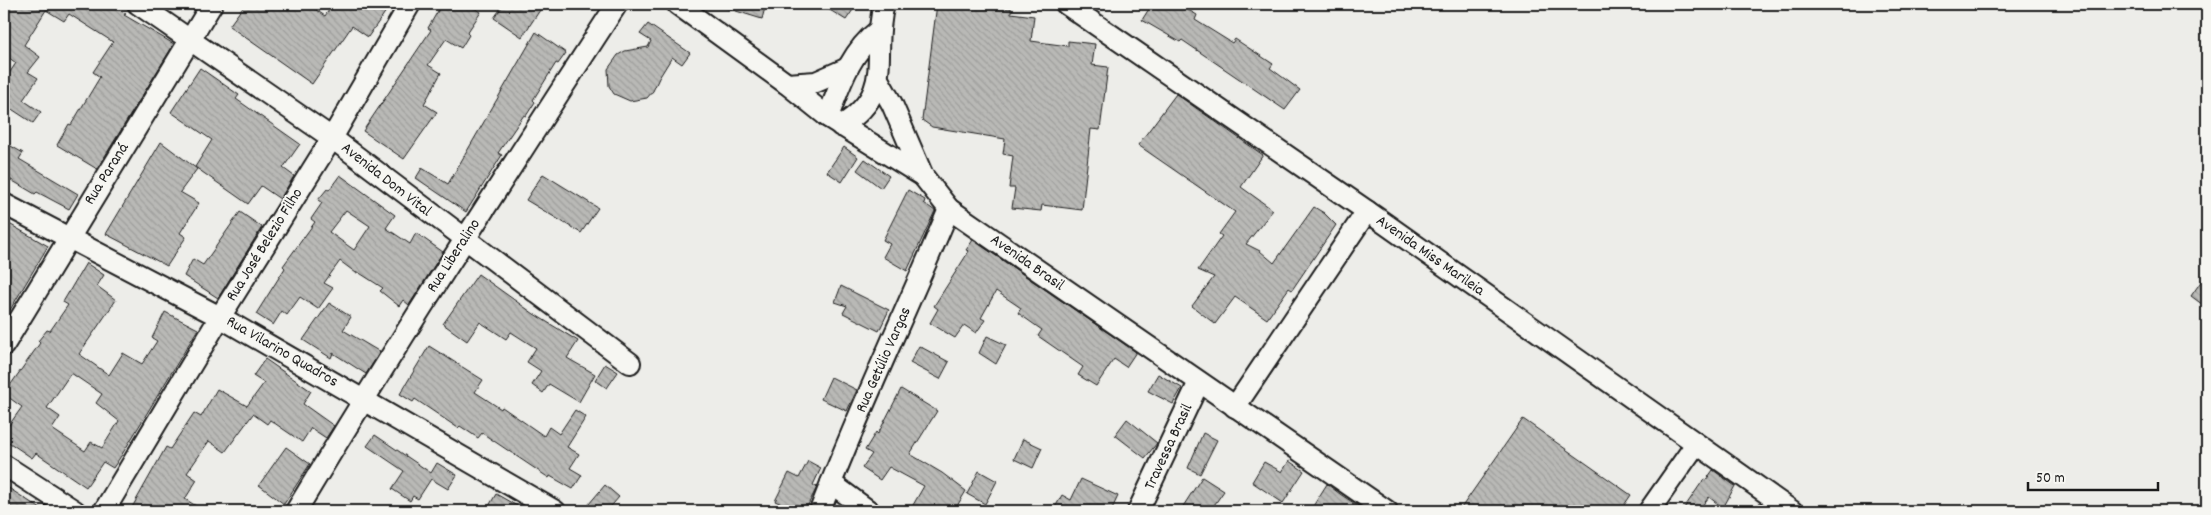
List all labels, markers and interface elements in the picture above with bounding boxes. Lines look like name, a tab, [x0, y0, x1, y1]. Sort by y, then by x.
street label: Avenida Dom Vital	[336, 137, 436, 223]
street label: Rua Paraná	[79, 138, 135, 210]
street label: Rua José Belezio Filho	[221, 184, 309, 306]
street label: Avenida Miss Marileia	[1371, 210, 1489, 302]
street label: Rua Liberalino	[421, 215, 487, 297]
street label: Avenida Brasil	[985, 229, 1069, 297]
street label: Rua Getúlio Vargas	[850, 303, 918, 417]
street label: Rua Vilarino Quadros	[222, 311, 342, 394]
street label: Travessa Brasil	[1139, 400, 1199, 494]
scale bar	[2028, 460, 2158, 492]
text: 50 m	[2036, 468, 2065, 490]

